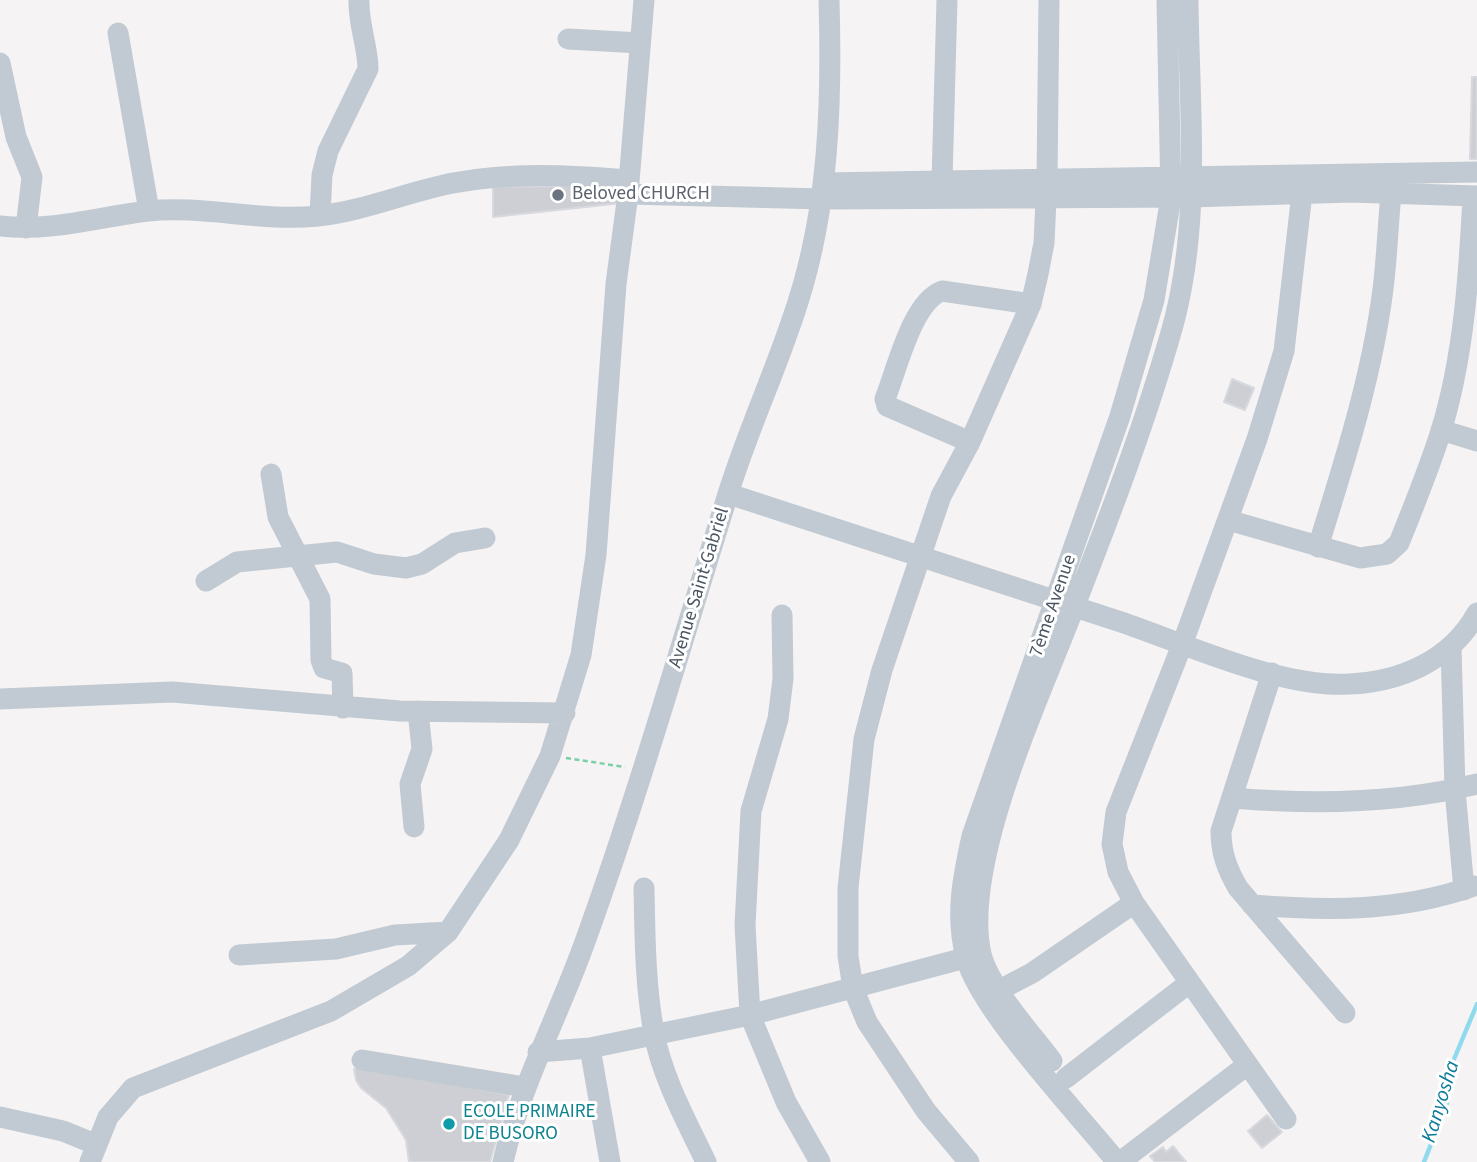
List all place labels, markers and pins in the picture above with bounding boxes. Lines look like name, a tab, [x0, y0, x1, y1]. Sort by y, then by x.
place label: Beloved CHURCH	[572, 184, 710, 206]
marker: Beloved CHURCH	[550, 187, 566, 203]
place label: ECOLE PRIMAIRE DE BUSORO	[463, 1102, 595, 1146]
marker: ECOLE PRIMAIRE DE BUSORO	[441, 1116, 457, 1132]

